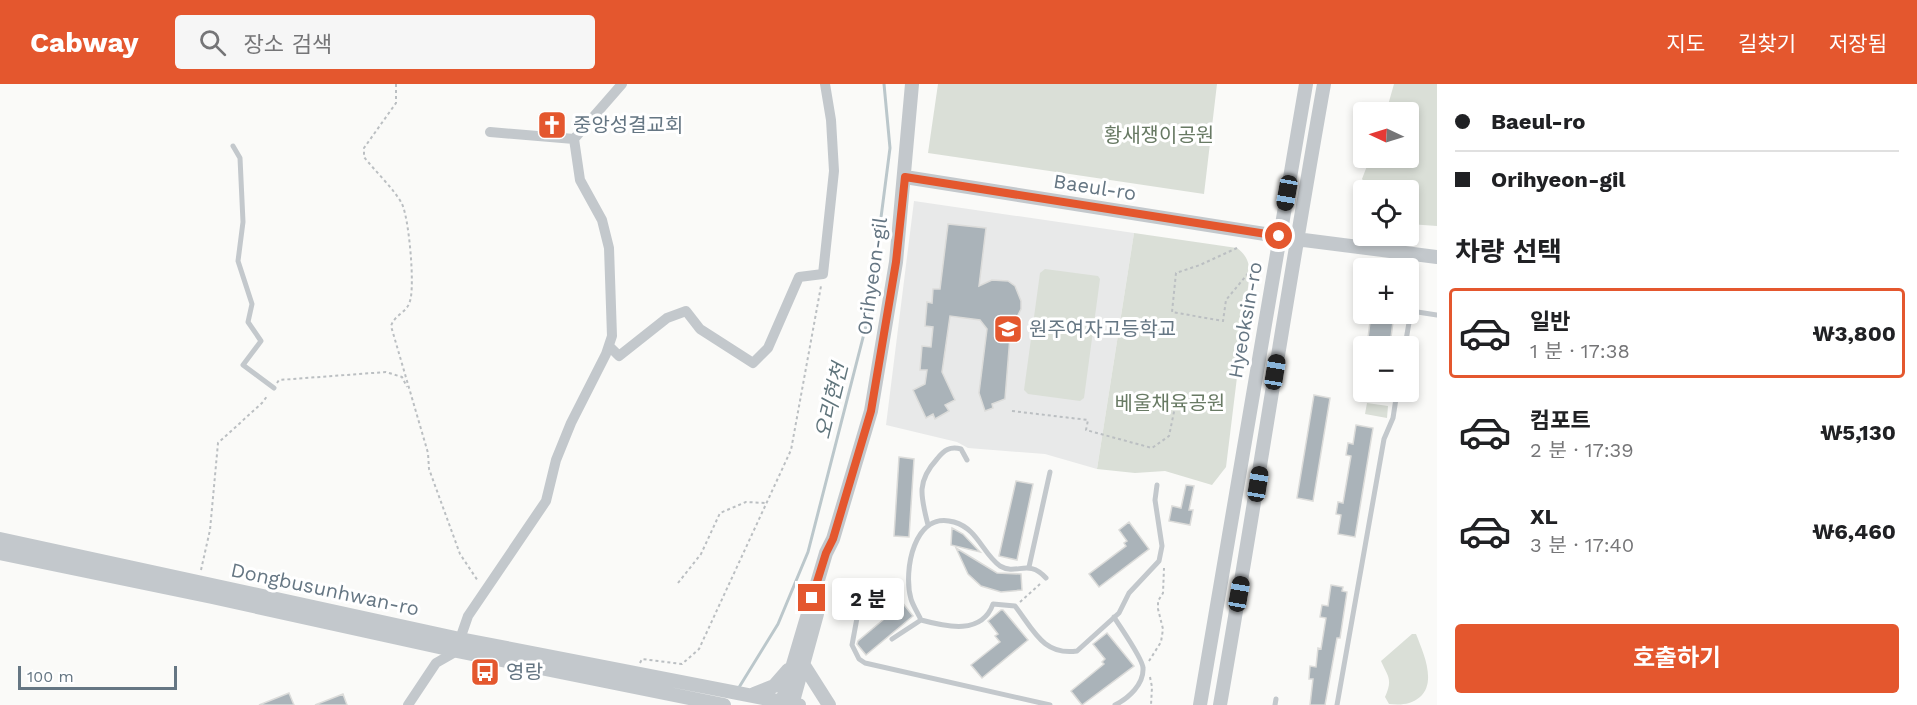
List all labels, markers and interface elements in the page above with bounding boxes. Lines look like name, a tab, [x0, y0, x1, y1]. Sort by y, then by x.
search box	[175, 15, 595, 69]
text: Cabway	[30, 26, 139, 59]
icon: search	[196, 26, 229, 59]
text: 지도	[1666, 31, 1705, 56]
text: 길찾기	[1738, 31, 1796, 56]
text: 저장됨	[1829, 31, 1887, 56]
text: 장소 검색	[244, 32, 332, 57]
north arrow	[1353, 102, 1419, 168]
map controls	[1353, 102, 1419, 402]
church icon: 중앙성결교회	[536, 109, 568, 141]
text: Baeul-ro	[1491, 109, 1585, 134]
place label: 중앙성결교회	[573, 113, 683, 137]
park label: 황새쟁이공원	[1104, 123, 1214, 147]
text: Orihyeon-gil	[1491, 167, 1625, 192]
street label: Baeul-ro	[1052, 169, 1138, 205]
car	[1275, 174, 1299, 212]
button: locate	[1353, 180, 1419, 246]
street label: Orihyeon-gil	[852, 215, 892, 337]
route start	[1265, 222, 1292, 249]
text: 차량 선택	[1455, 236, 1562, 268]
button: +	[1353, 258, 1419, 324]
street label: Hyeoksin-ro	[1223, 260, 1267, 380]
icon: car	[1458, 306, 1512, 360]
text: 일반	[1530, 309, 1570, 334]
school or university icon: 원주여자고등학교	[992, 313, 1024, 345]
place label: 원주여자고등학교	[1029, 317, 1176, 341]
text: ₩3,800	[1812, 321, 1896, 346]
button: −	[1353, 336, 1419, 402]
text: 1 분 · 17:38	[1530, 339, 1630, 363]
car	[1263, 353, 1287, 391]
water label: 오리현천	[810, 358, 853, 442]
park label: 베울채육공원	[1115, 391, 1225, 415]
icon: car	[1458, 405, 1512, 459]
text: 컴포트	[1530, 408, 1591, 433]
text: ₩5,130	[1820, 420, 1896, 445]
text: 2 분 · 17:39	[1530, 438, 1634, 462]
car	[1246, 465, 1270, 503]
icon: car	[1458, 504, 1512, 558]
text: XL	[1530, 504, 1558, 529]
text: ₩6,460	[1812, 519, 1896, 544]
text: 3 분 · 17:40	[1530, 533, 1634, 557]
street label: Dongbusunhwan-ro	[229, 557, 421, 621]
car	[1227, 575, 1251, 613]
callout: 2 분	[833, 577, 905, 619]
route end	[798, 584, 825, 611]
text: 2 분	[850, 587, 886, 611]
button: 호출하기	[1455, 624, 1899, 693]
bus stop icon: 영랑	[469, 656, 501, 688]
place label: 영랑	[506, 660, 543, 684]
scale bar	[18, 663, 177, 690]
text: 100 m	[27, 667, 74, 686]

